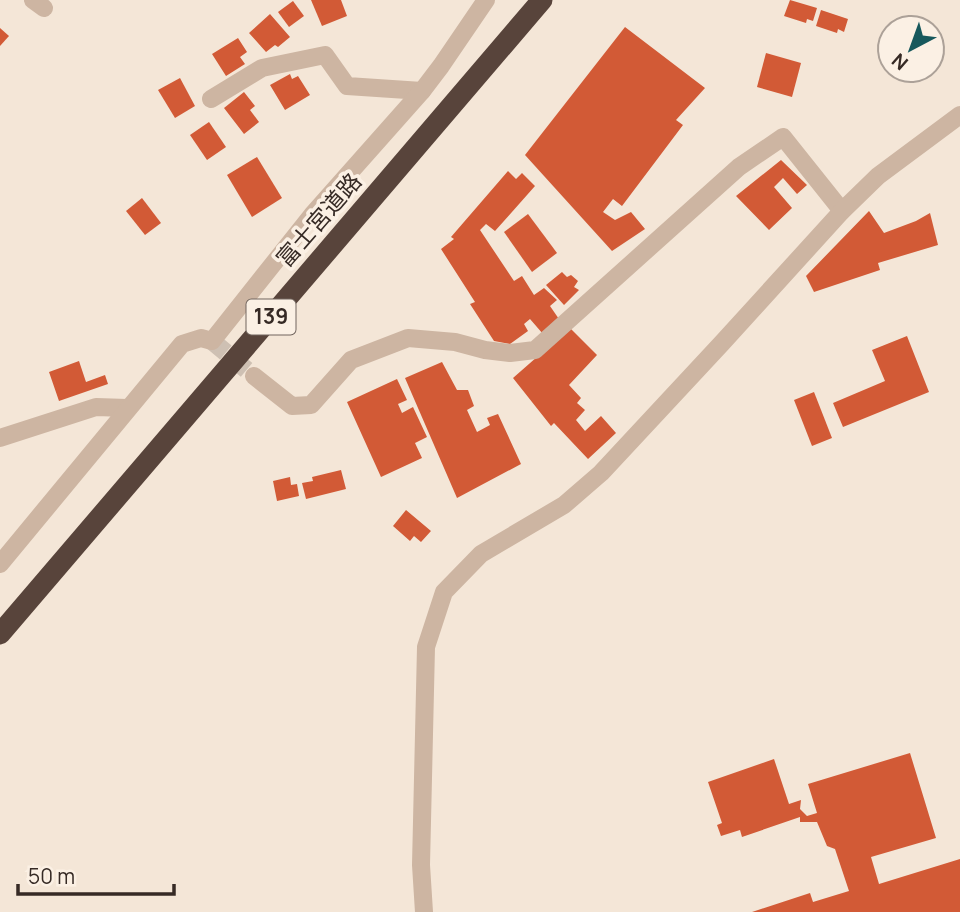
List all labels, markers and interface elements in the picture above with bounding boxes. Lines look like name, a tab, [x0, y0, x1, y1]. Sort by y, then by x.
north arrow	[876, 14, 946, 84]
text: N	[886, 48, 914, 76]
street label: 富士宮道路	[268, 165, 368, 273]
road number: 139	[246, 300, 296, 334]
scale bar	[18, 852, 173, 896]
text: 50 m	[28, 862, 75, 890]

